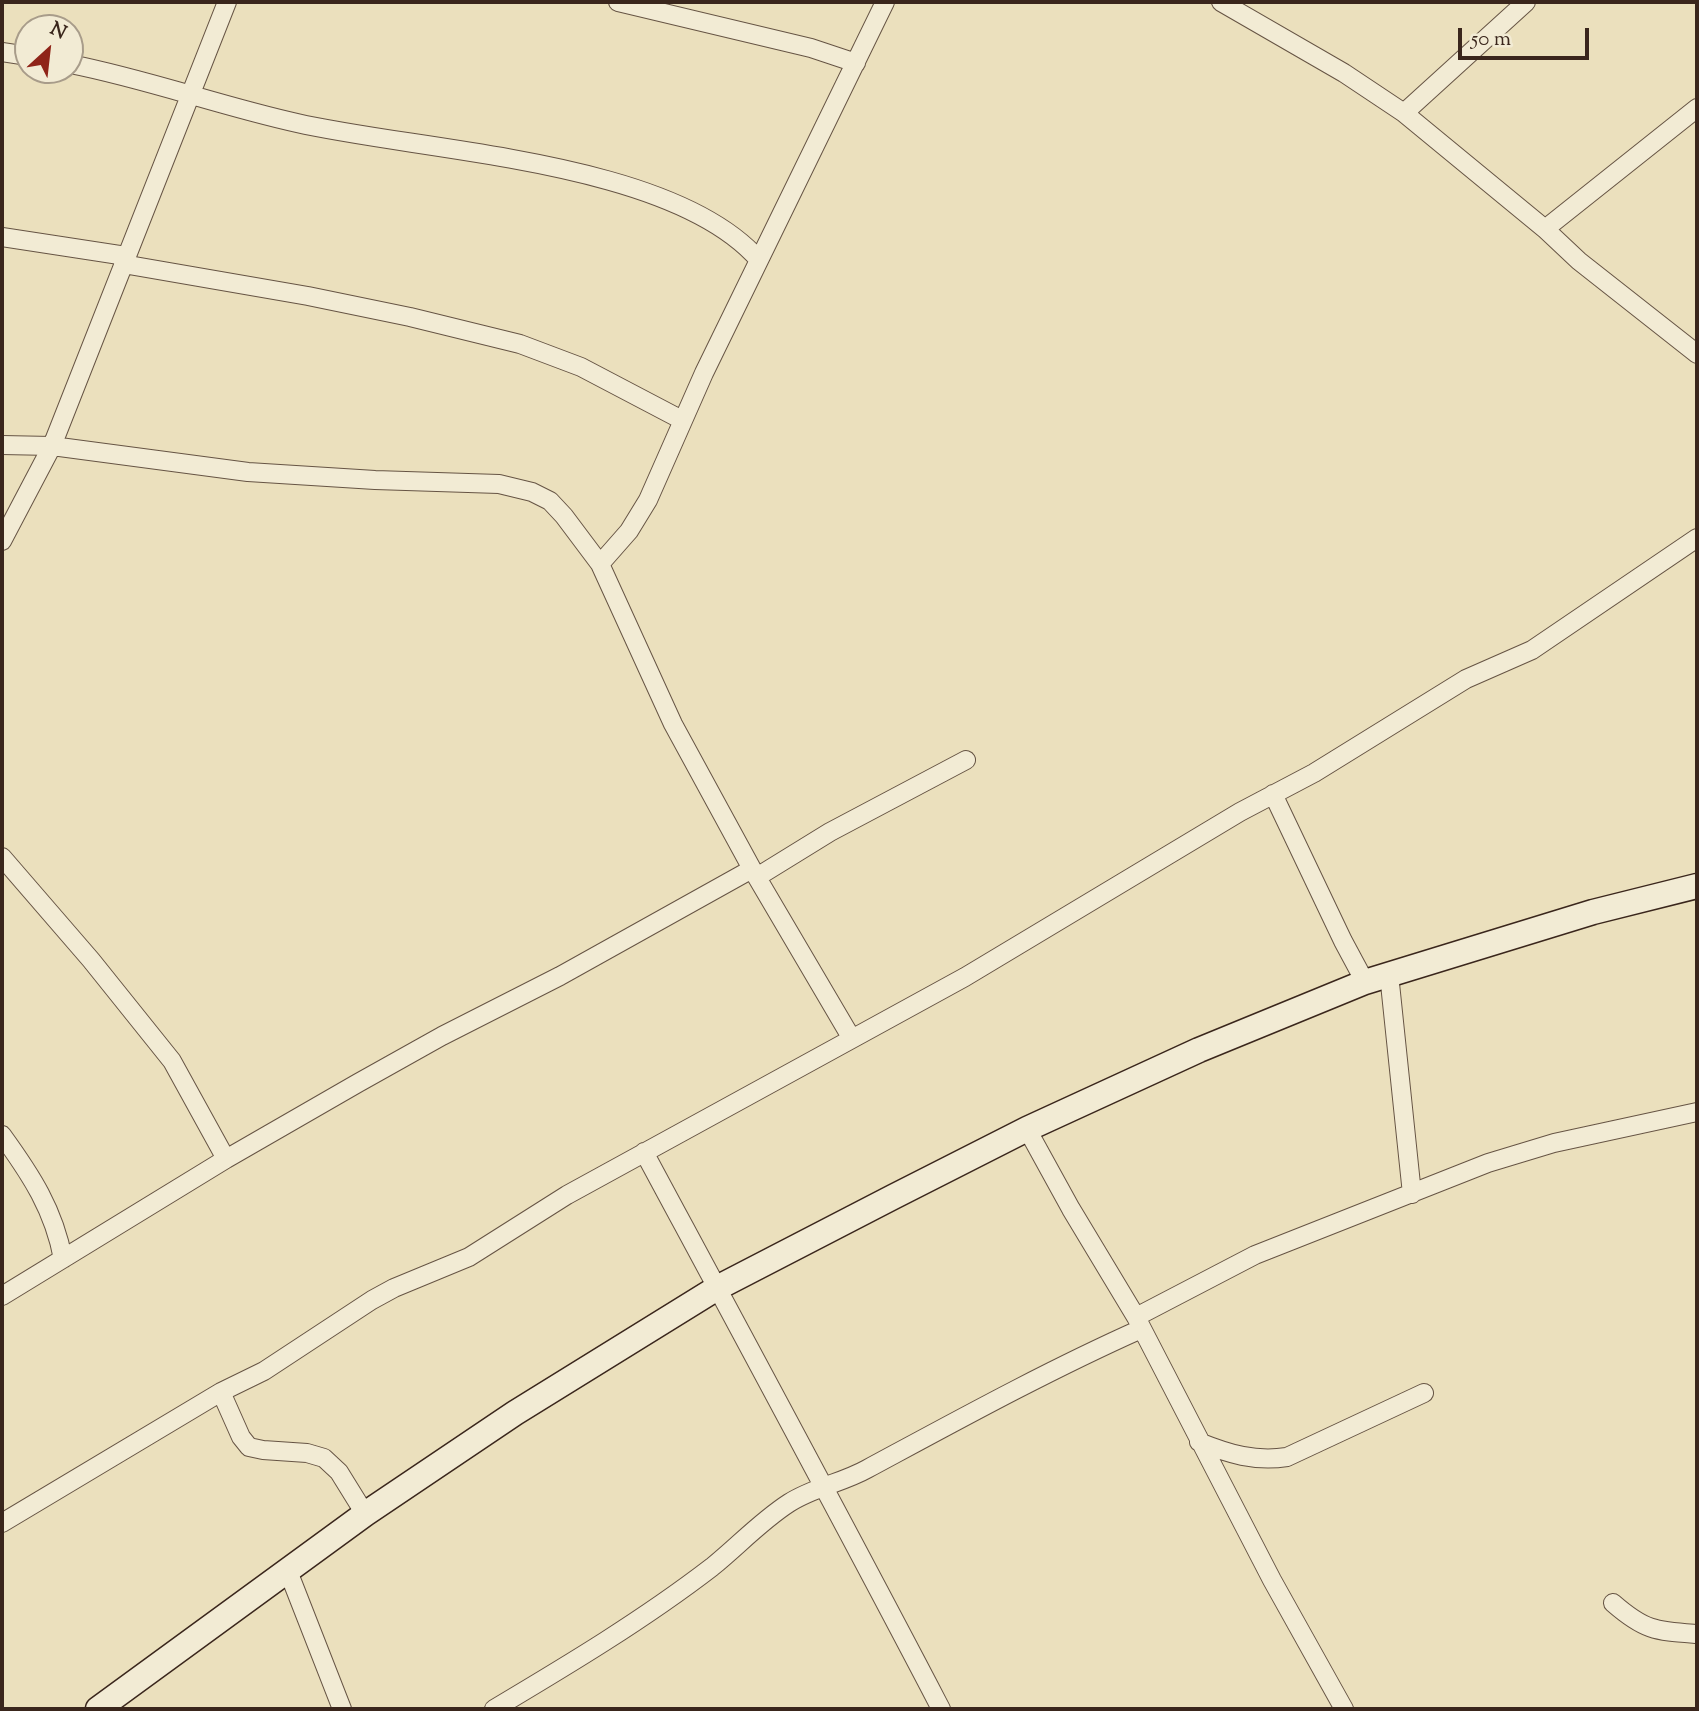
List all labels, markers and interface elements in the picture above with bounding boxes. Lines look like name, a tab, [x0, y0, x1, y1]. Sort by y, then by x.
north arrow	[14, 14, 84, 84]
scale bar	[1461, 14, 1592, 58]
text: N	[45, 16, 71, 47]
text: 50 m	[1471, 25, 1511, 55]

